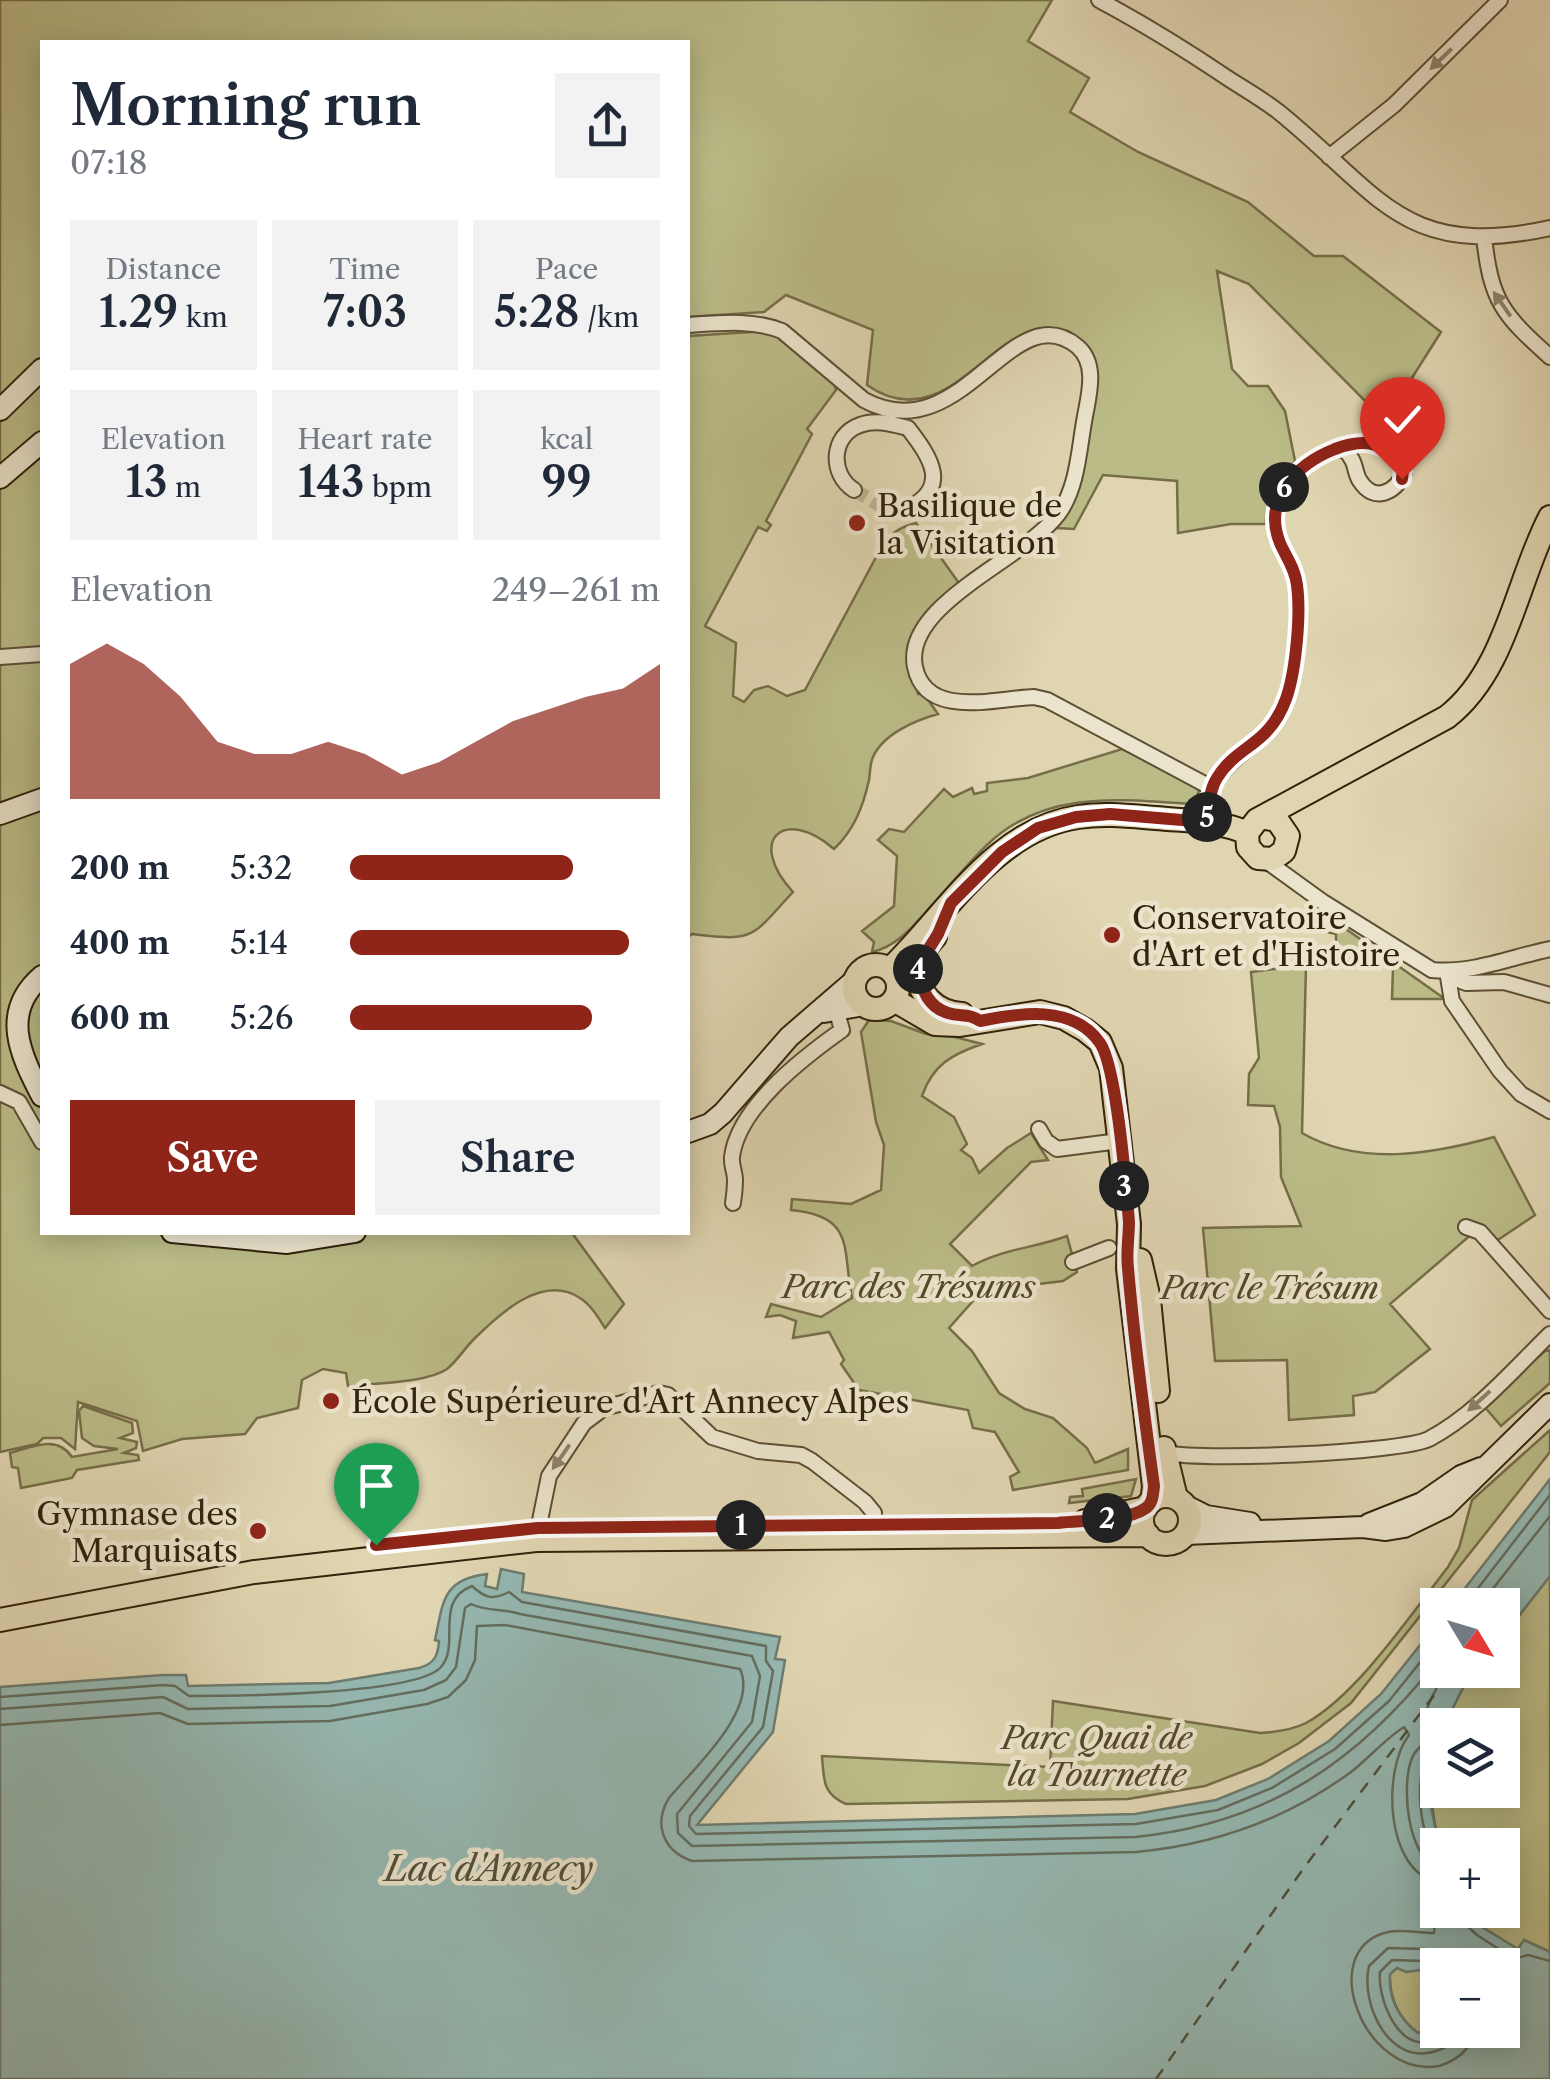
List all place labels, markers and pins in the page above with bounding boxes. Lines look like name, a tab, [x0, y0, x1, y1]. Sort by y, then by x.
pin	[1360, 377, 1445, 480]
pin: 6	[1259, 462, 1309, 512]
place label: Basilique de la Visitation	[877, 486, 1062, 562]
marker: Basilique de la Visitation	[846, 512, 868, 534]
pin: 5	[1182, 792, 1232, 842]
place label: Conservatoire d'Art et d'Histoire	[1132, 898, 1400, 974]
marker: Conservatoire d'Art et d'Histoire	[1101, 924, 1123, 946]
pin: 4	[893, 944, 943, 994]
pin: 3	[1099, 1161, 1149, 1211]
place label: École Supérieure d'Art Annecy Alpes	[351, 1382, 909, 1421]
marker: École Supérieure d'Art Annecy Alpes	[320, 1390, 342, 1412]
pin	[334, 1443, 419, 1546]
pin: 2	[1082, 1493, 1132, 1543]
place label: Gymnase des Marquisats	[36, 1494, 238, 1570]
pin: 1	[716, 1500, 766, 1550]
marker: Gymnase des Marquisats	[247, 1520, 269, 1542]

